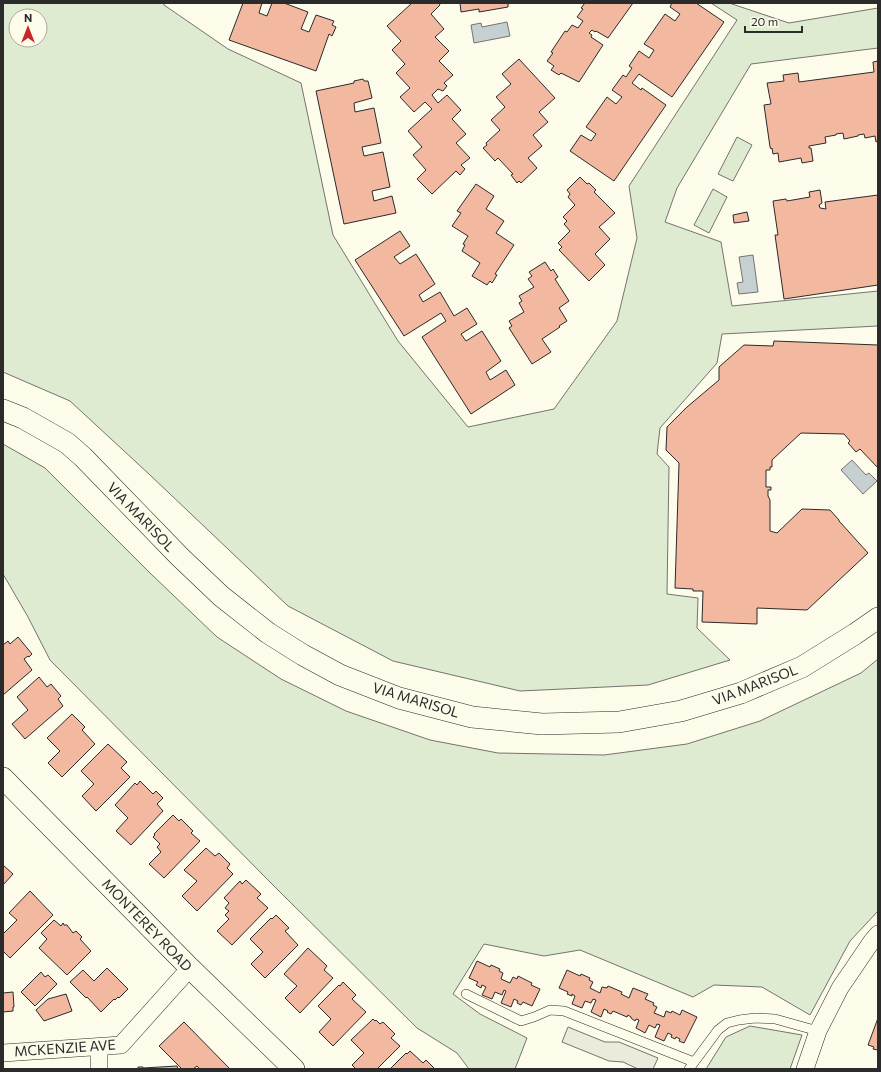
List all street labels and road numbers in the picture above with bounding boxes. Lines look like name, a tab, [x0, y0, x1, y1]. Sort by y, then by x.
street label: VIA MARISOL	[104, 478, 179, 555]
street label: VIA MARISOL	[710, 660, 800, 709]
street label: VIA MARISOL	[371, 678, 462, 721]
street label: MONTEREY ROAD	[99, 875, 196, 974]
street label: MCKENZIE AVE	[14, 1035, 116, 1060]

